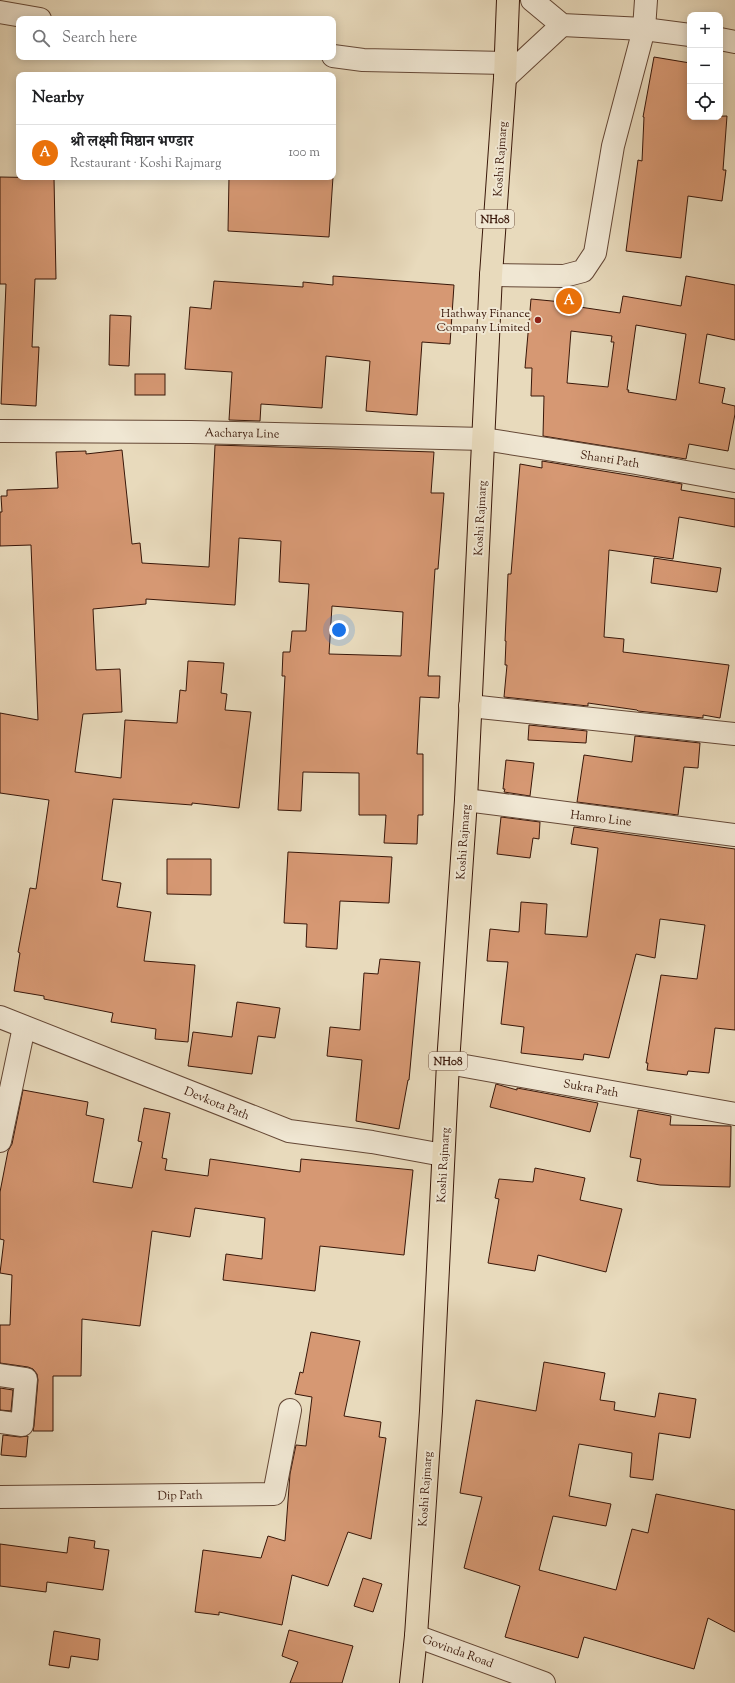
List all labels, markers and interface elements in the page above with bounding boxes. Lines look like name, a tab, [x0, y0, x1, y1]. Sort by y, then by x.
map controls	[687, 12, 723, 120]
button: +	[687, 12, 723, 48]
search box	[16, 16, 336, 60]
icon: search	[30, 27, 52, 49]
text: Search here	[62, 28, 137, 49]
button: −	[687, 48, 723, 84]
button: locate	[687, 84, 723, 120]
text: Nearby	[32, 86, 84, 110]
street label: Koshi Rajmarg	[489, 121, 513, 197]
text: श्री लक्ष्मी मिष्ठान भण्डार	[70, 132, 193, 153]
text: A	[40, 144, 50, 162]
text: 100 m	[288, 144, 320, 162]
text: Restaurant · Koshi Rajmarg	[70, 155, 221, 173]
road number: NH08	[476, 210, 514, 228]
pin: A	[556, 286, 582, 316]
place label: Hathway Finance Company Limited	[436, 305, 530, 337]
marker: Hathway Finance Company Limited	[533, 315, 543, 325]
street label: Aacharya Line	[205, 424, 280, 444]
street label: Shanti Path	[579, 446, 641, 474]
street label: Koshi Rajmarg	[470, 480, 492, 556]
your location	[329, 620, 349, 640]
street label: Koshi Rajmarg	[452, 804, 476, 880]
street label: Hamro Line	[569, 806, 633, 832]
road number: NH08	[429, 1052, 467, 1070]
street label: Sukra Path	[562, 1075, 620, 1103]
street label: Devkota Path	[181, 1083, 252, 1125]
street label: Koshi Rajmarg	[433, 1127, 455, 1203]
street label: Koshi Rajmarg	[414, 1451, 438, 1527]
street label: Dip Path	[157, 1487, 203, 1505]
street label: Govinda Road	[420, 1631, 496, 1673]

